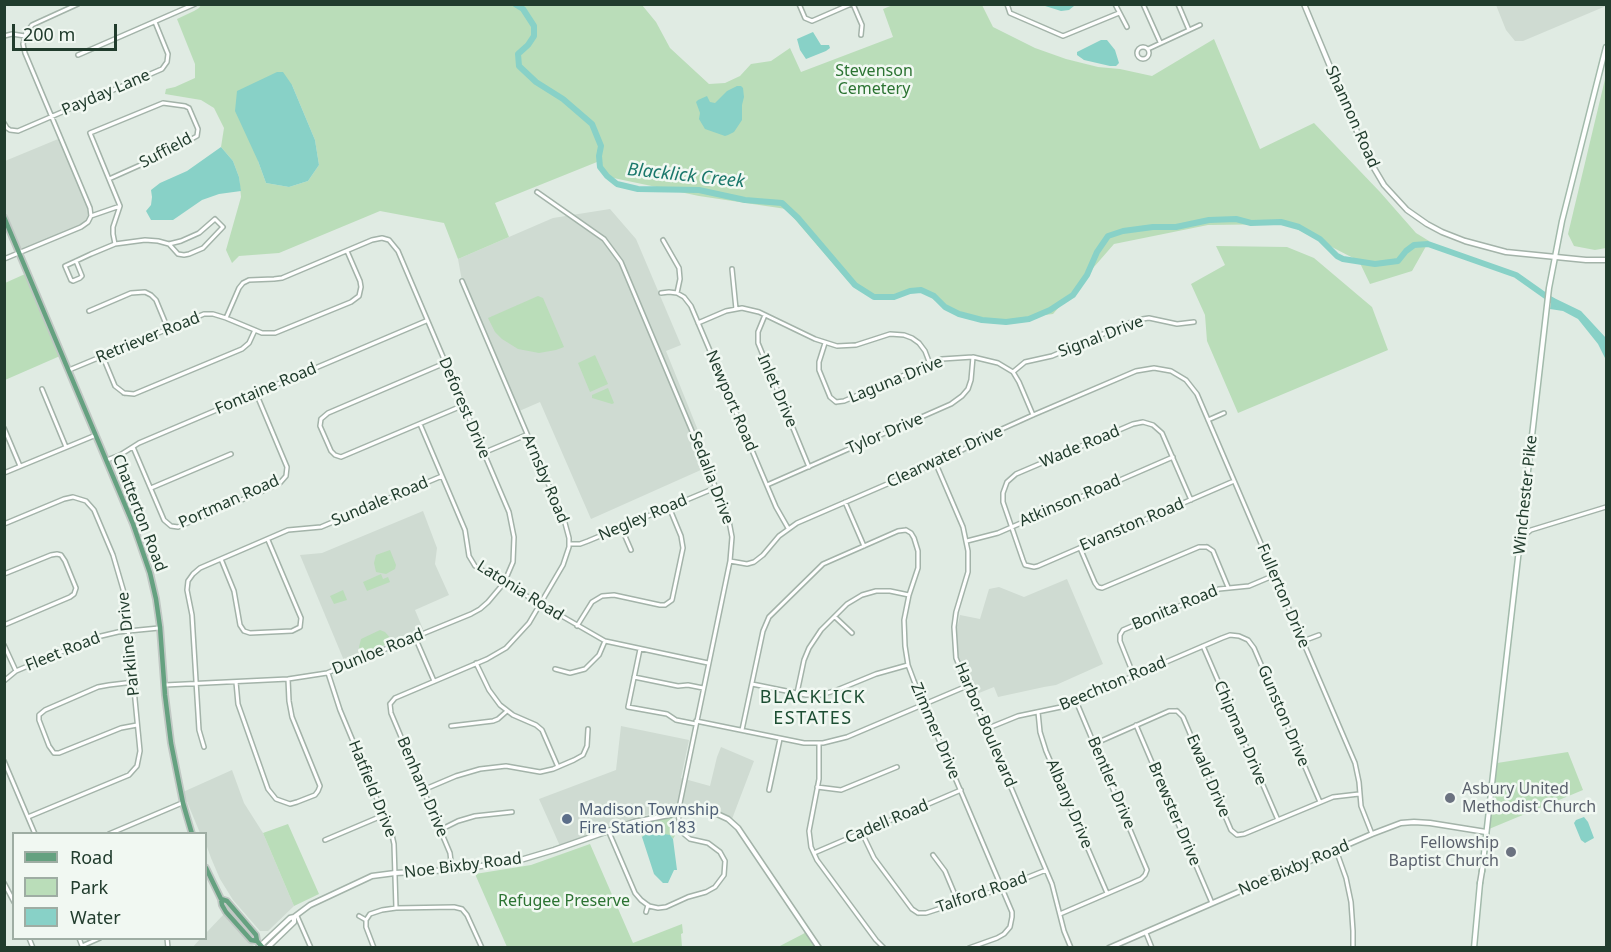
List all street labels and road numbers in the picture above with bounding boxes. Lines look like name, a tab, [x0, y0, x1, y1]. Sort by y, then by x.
street label: Shannon Road	[1321, 63, 1383, 171]
street label: Payday Lane	[59, 66, 153, 120]
street label: Suffield	[136, 129, 196, 173]
street label: Retriever Road	[93, 308, 203, 368]
street label: Signal Drive	[1056, 312, 1146, 362]
street label: Newport Road	[701, 348, 761, 454]
street label: Inlet Drive	[753, 351, 801, 431]
street label: Laguna Drive	[846, 352, 946, 408]
street label: Deforest Drive	[434, 354, 494, 462]
street label: Fontaine Road	[212, 359, 320, 419]
street label: Tylor Drive	[844, 409, 926, 459]
street label: Clearwater Drive	[884, 422, 1006, 492]
street label: Wade Road	[1037, 422, 1123, 472]
street label: Sedalia Drive	[685, 429, 737, 527]
street label: Arnsby Road	[518, 432, 572, 526]
street label: Winchester Pike	[1510, 434, 1542, 556]
street label: Chatterton Road	[108, 452, 170, 574]
street label: Portman Road	[176, 471, 282, 533]
street label: Atkinson Road	[1016, 471, 1124, 531]
street label: Sundale Road	[329, 473, 431, 531]
street label: Negley Road	[596, 491, 690, 545]
street label: Evanston Road	[1077, 494, 1187, 556]
street label: Fullerton Drive	[1252, 541, 1314, 651]
street label: Latonia Road	[473, 557, 567, 625]
street label: Bonita Road	[1129, 581, 1221, 635]
street label: Parkline Drive	[114, 591, 144, 697]
street label: Dunloe Road	[329, 625, 427, 679]
street label: Fleet Road	[23, 628, 103, 676]
street label: Beechton Road	[1057, 653, 1169, 715]
street label: Harbor Boulevard	[950, 660, 1020, 790]
street label: Gunston Drive	[1253, 662, 1313, 770]
street label: Chipman Drive	[1209, 678, 1271, 788]
street label: Zimmer Drive	[906, 680, 964, 782]
street label: Ewald Drive	[1182, 732, 1234, 820]
street label: Benham Drive	[392, 734, 452, 840]
street label: Bentler Drive	[1083, 734, 1139, 832]
street label: Hatfield Drive	[344, 738, 400, 840]
street label: Albany Drive	[1042, 757, 1096, 851]
street label: Brewster Drive	[1144, 759, 1204, 869]
street label: Cadell Road	[842, 796, 932, 848]
street label: Noe Bixby Road	[1236, 836, 1352, 900]
street label: Noe Bixby Road	[403, 849, 523, 883]
street label: Talford Road	[934, 869, 1030, 917]

